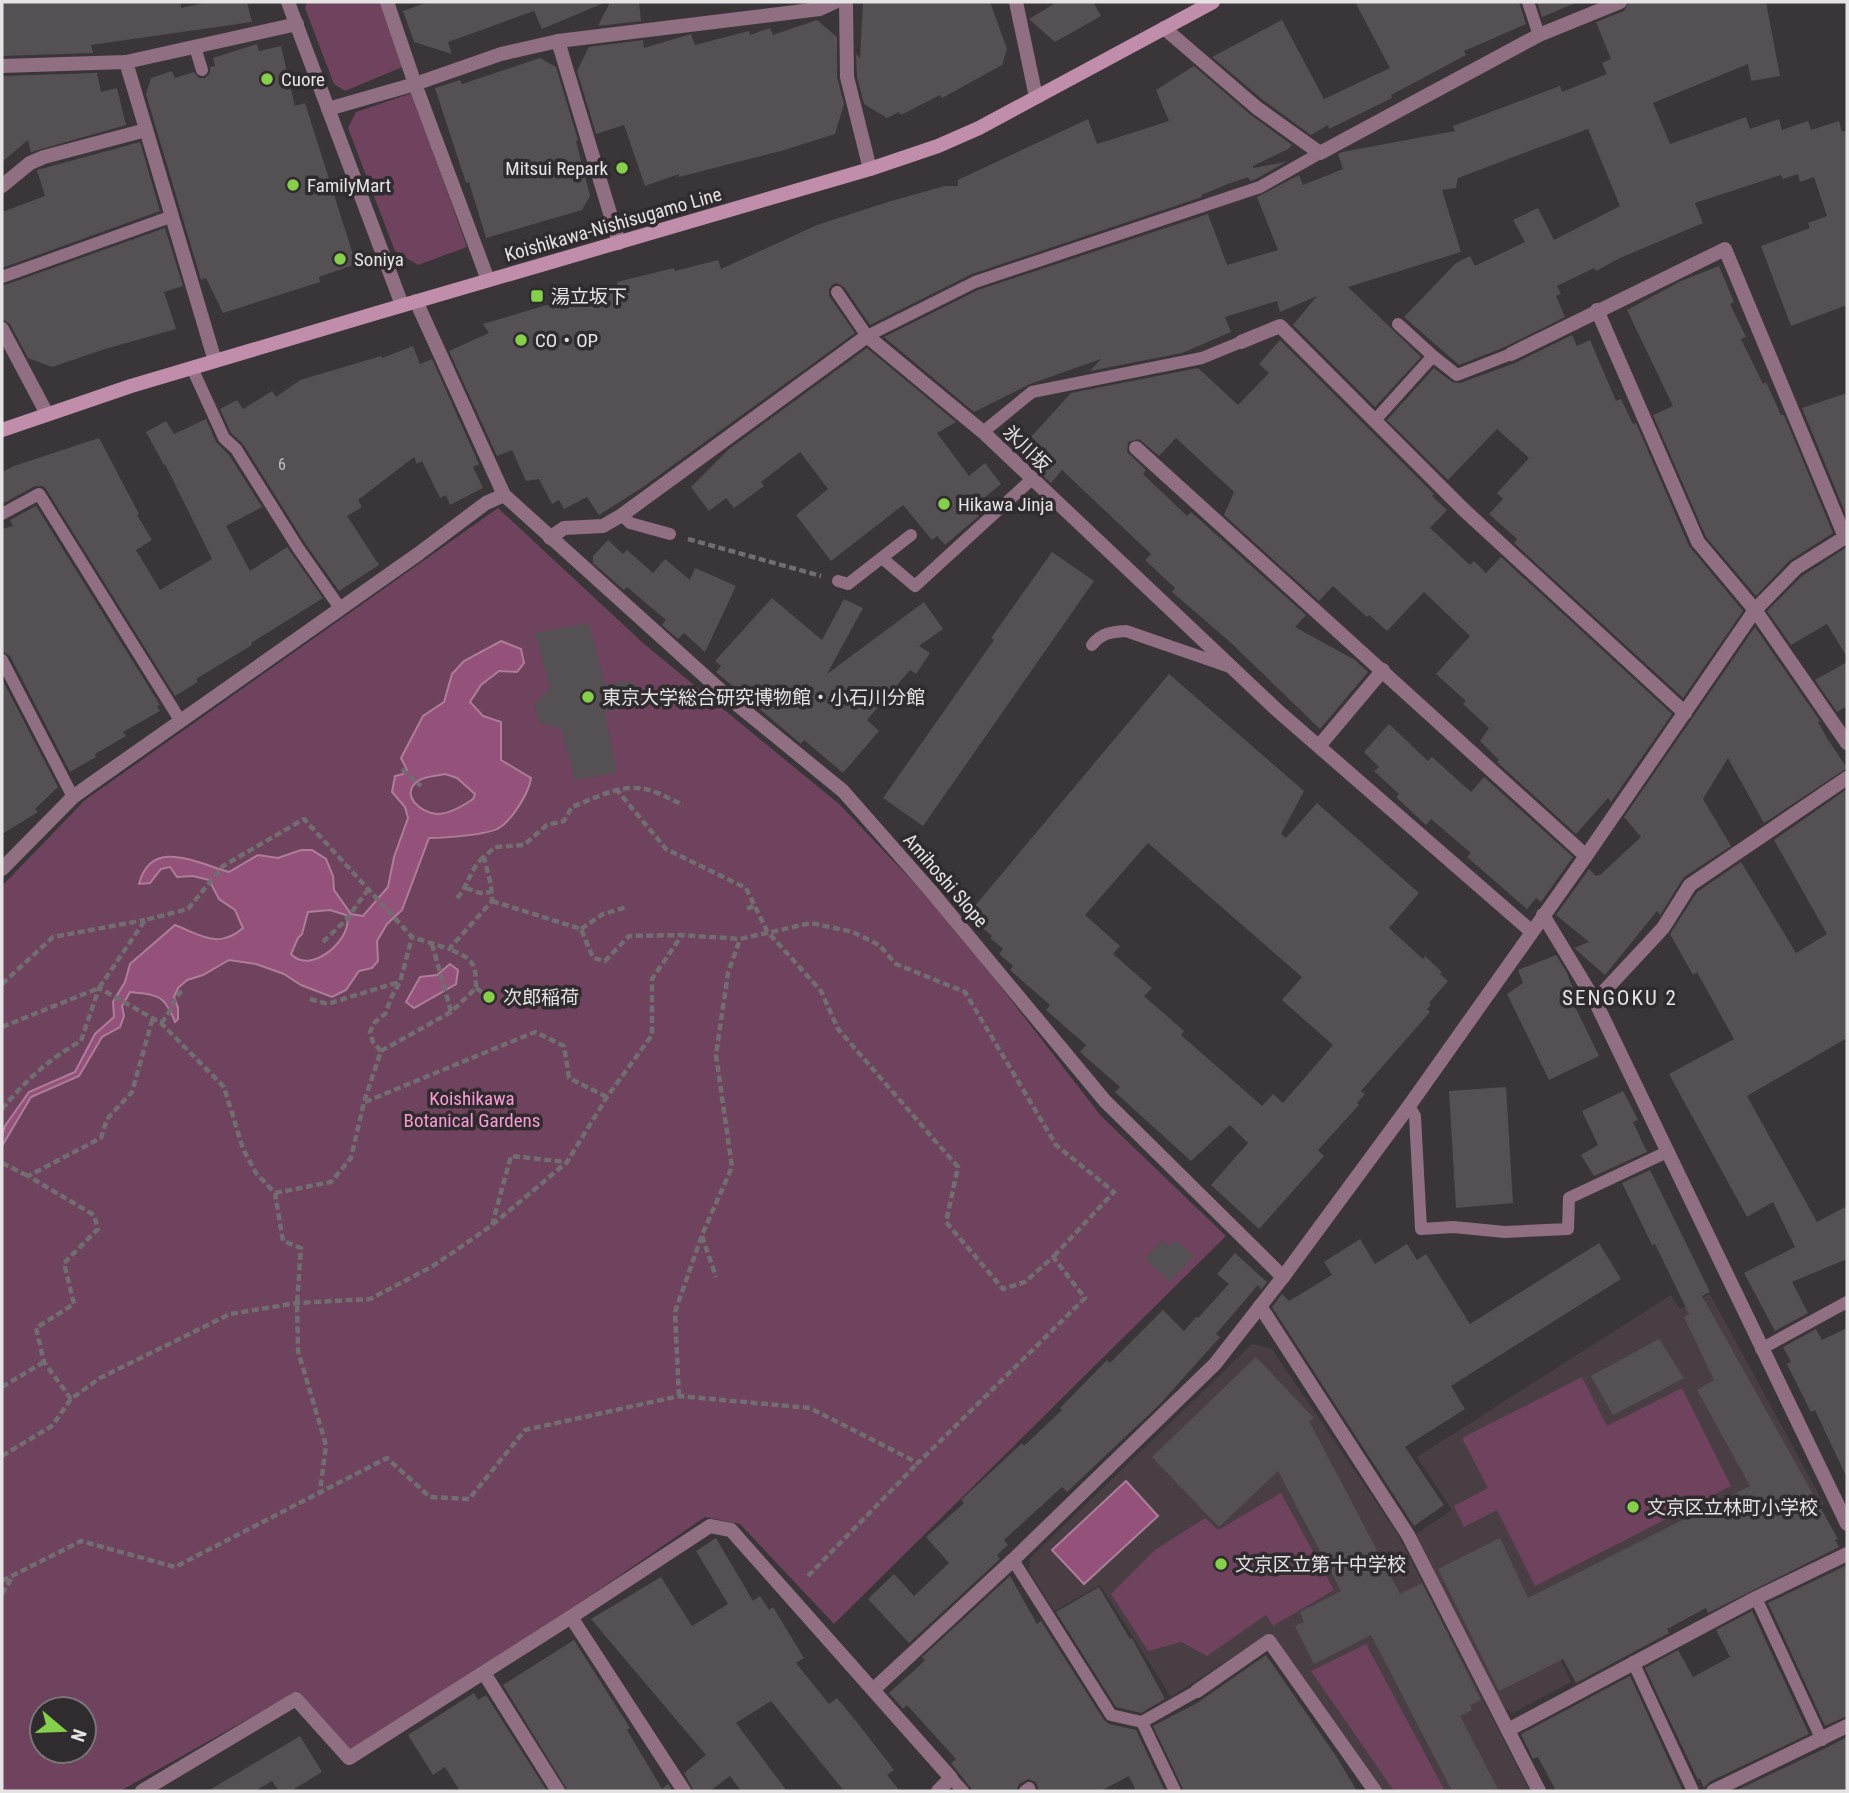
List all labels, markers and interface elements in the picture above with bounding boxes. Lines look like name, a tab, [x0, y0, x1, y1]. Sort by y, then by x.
place label: Cuore	[281, 68, 325, 91]
marker: Cuore	[259, 71, 275, 87]
place label: Mitsui Repark	[505, 157, 608, 180]
marker: Mitsui Repark	[614, 160, 630, 176]
place label: FamilyMart	[307, 174, 391, 197]
marker: FamilyMart	[285, 177, 301, 193]
street label: Koishikawa-Nishisugamo Line	[502, 182, 724, 266]
place label: Soniya	[354, 248, 404, 271]
marker: Soniya	[332, 251, 348, 267]
place label: 湯立坂下	[551, 285, 627, 308]
marker: 湯立坂下	[529, 288, 545, 304]
place label: CO・OP	[535, 329, 598, 352]
marker: CO・OP	[513, 332, 529, 348]
street label: 氷川坂	[998, 420, 1055, 476]
house number: 6	[278, 455, 286, 474]
place label: Hikawa Jinja	[958, 493, 1054, 516]
marker: Hikawa Jinja	[936, 496, 952, 512]
place label: 東京大学総合研究博物館・小石川分館	[602, 686, 925, 709]
marker: 東京大学総合研究博物館・小石川分館	[580, 689, 596, 705]
street label: Amihoshi Slope	[899, 829, 993, 932]
place label: 次郎稲荷	[503, 986, 579, 1009]
district label: SENGOKU 2	[1562, 986, 1678, 1010]
marker: 次郎稲荷	[481, 989, 497, 1005]
park label: Koishikawa Botanical Gardens	[404, 1087, 540, 1132]
place label: 文京区立林町小学校	[1647, 1496, 1818, 1519]
marker: 文京区立林町小学校	[1625, 1499, 1641, 1515]
place label: 文京区立第十中学校	[1235, 1553, 1406, 1576]
marker: 文京区立第十中学校	[1213, 1556, 1229, 1572]
north arrow	[28, 1695, 98, 1765]
text: N	[66, 1726, 91, 1745]

